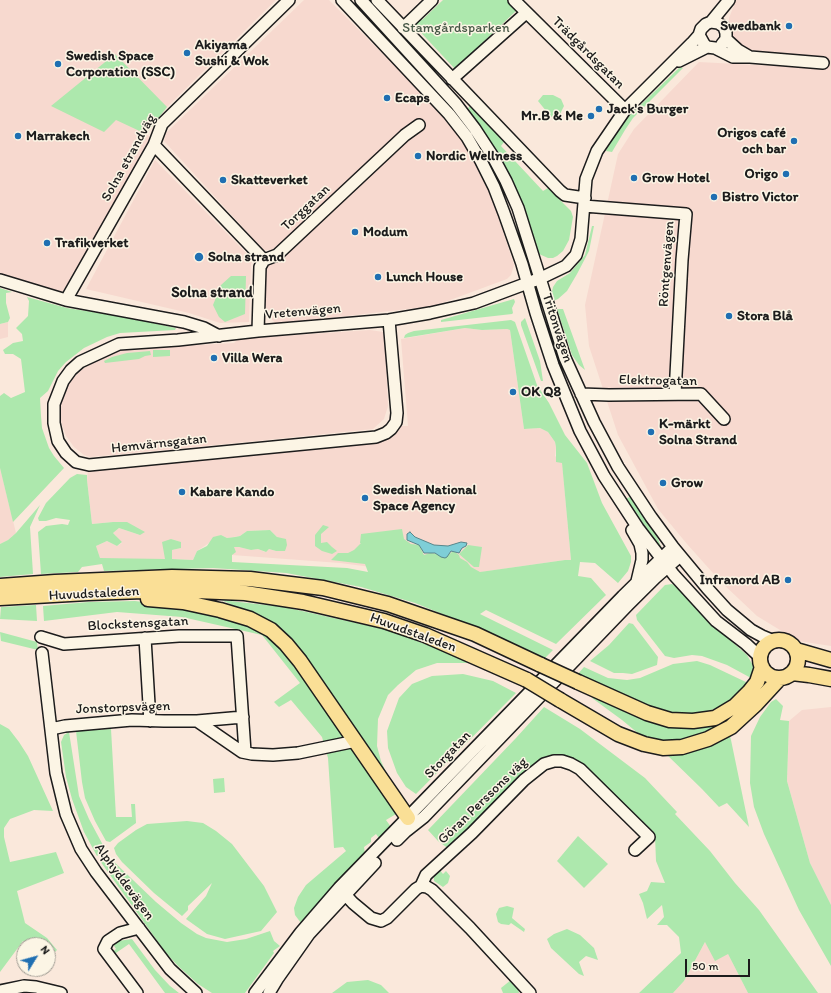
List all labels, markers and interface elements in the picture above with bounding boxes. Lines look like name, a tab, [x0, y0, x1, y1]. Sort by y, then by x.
street label: Trädgårdsgatan	[548, 13, 628, 93]
place label: Swedbank	[720, 18, 781, 34]
park label: Stamgårdsparken	[402, 20, 510, 36]
marker: Swedbank	[784, 21, 794, 31]
place label: Akiyama Sushi & Wok	[195, 37, 269, 70]
place label: Swedish Space Corporation (SSC)	[66, 48, 175, 80]
marker: Akiyama Sushi & Wok	[182, 48, 192, 58]
marker: Swedish Space Corporation (SSC)	[53, 59, 63, 69]
place label: Ecaps	[395, 90, 430, 106]
marker: Ecaps	[382, 93, 392, 103]
place label: Jack's Burger	[607, 101, 688, 117]
marker: Jack's Burger	[594, 104, 604, 114]
place label: Mr.B & Me	[521, 108, 583, 124]
street label: Solna strandväg	[98, 111, 160, 205]
marker: Mr.B & Me	[586, 111, 596, 121]
place label: Origos café och bar	[717, 125, 786, 158]
place label: Marrakech	[26, 128, 90, 144]
marker: Marrakech	[13, 131, 23, 141]
marker: Origos café och bar	[789, 136, 799, 146]
place label: Nordic Wellness	[426, 148, 522, 164]
marker: Nordic Wellness	[413, 151, 423, 161]
place label: Origo	[744, 166, 778, 182]
marker: Origo	[781, 169, 791, 179]
place label: Grow Hotel	[642, 170, 710, 186]
place label: Skatteverket	[231, 172, 308, 188]
marker: Grow Hotel	[629, 173, 639, 183]
marker: Skatteverket	[218, 175, 228, 185]
street label: Torggatan	[278, 181, 334, 235]
place label: Bistro Victor	[722, 189, 798, 205]
marker: Bistro Victor	[709, 192, 719, 202]
street label: Röntgenvägen	[656, 221, 678, 307]
place label: Modum	[363, 224, 408, 240]
marker: Modum	[350, 227, 360, 237]
place label: Trafikverket	[55, 235, 129, 251]
marker: Trafikverket	[42, 238, 52, 248]
place label: Solna strand	[208, 249, 284, 265]
marker: Solna strand	[193, 251, 205, 263]
place label: Lunch House	[386, 269, 463, 285]
marker: Lunch House	[373, 272, 383, 282]
district label: Solna strand	[171, 284, 253, 302]
street label: Tritonvägen	[538, 291, 576, 365]
street label: Vretenvägen	[265, 300, 341, 324]
place label: Stora Blå	[737, 308, 793, 324]
marker: Stora Blå	[724, 311, 734, 321]
place label: Villa Wera	[222, 350, 282, 366]
marker: Villa Wera	[209, 353, 219, 363]
street label: Elektrogatan	[619, 372, 697, 390]
place label: OK Q8	[521, 384, 561, 400]
marker: OK Q8	[508, 387, 518, 397]
place label: K-märkt Solna Strand	[659, 416, 737, 448]
marker: K-märkt Solna Strand	[646, 427, 656, 437]
street label: Hemvärnsgatan	[111, 431, 207, 457]
place label: Grow	[671, 475, 703, 491]
marker: Grow	[658, 478, 668, 488]
place label: Swedish National Space Agency	[373, 482, 476, 514]
place label: Kabare Kando	[190, 484, 274, 500]
marker: Kabare Kando	[177, 487, 187, 497]
marker: Swedish National Space Agency	[360, 493, 370, 503]
place label: Infranord AB	[700, 572, 780, 588]
marker: Infranord AB	[783, 575, 793, 585]
street label: Huvudstaleden	[48, 583, 140, 605]
street label: Huvudstaleden	[368, 610, 458, 656]
street label: Blockstensgatan	[87, 613, 189, 635]
street label: Jonstorpsvägen	[76, 698, 170, 718]
street label: Storgatan	[421, 728, 475, 782]
street label: Göran Perssons väg	[435, 754, 531, 848]
street label: Alphyddevägen	[90, 840, 158, 924]
north arrow	[16, 937, 56, 977]
text: N	[38, 943, 53, 957]
scale bar	[687, 951, 752, 977]
text: 50 m	[692, 959, 718, 973]

